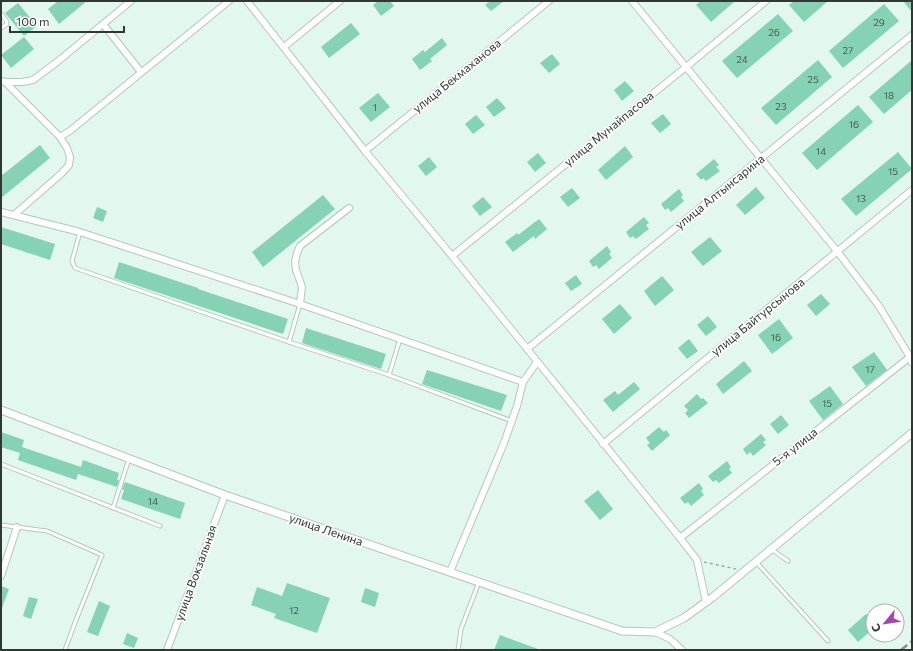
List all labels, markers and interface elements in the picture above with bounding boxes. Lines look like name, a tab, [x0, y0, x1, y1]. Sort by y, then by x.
scale bar	[10, 8, 124, 34]
text: 100 m	[16, 14, 50, 28]
house number: 29	[873, 16, 885, 28]
house number: 26	[768, 26, 780, 38]
street label: улица Бекмаханова	[409, 35, 503, 115]
house number: 27	[843, 44, 853, 56]
house number: 24	[736, 53, 748, 65]
house number: 25	[807, 73, 819, 85]
street label: улица Мунайпасова	[561, 88, 656, 169]
house number: 18	[884, 89, 894, 101]
house number: 23	[775, 100, 787, 112]
house number: 1	[373, 101, 377, 113]
house number: 16	[849, 118, 859, 130]
house number: 14	[816, 145, 826, 157]
street label: улица Алтынсарина	[672, 151, 767, 231]
house number: 15	[888, 165, 898, 177]
house number: 13	[856, 192, 866, 204]
street label: улица Байтурсынова	[708, 274, 807, 358]
house number: 16	[771, 331, 781, 343]
house number: 17	[865, 363, 875, 375]
house number: 15	[822, 397, 832, 409]
street label: 5-я улица	[769, 424, 820, 468]
house number: 14	[148, 495, 158, 507]
street label: улица Ленина	[288, 510, 365, 548]
street label: улица Вокзальная	[171, 523, 219, 622]
north arrow	[865, 603, 905, 643]
house number: 12	[289, 604, 299, 616]
text: С	[868, 621, 883, 635]

